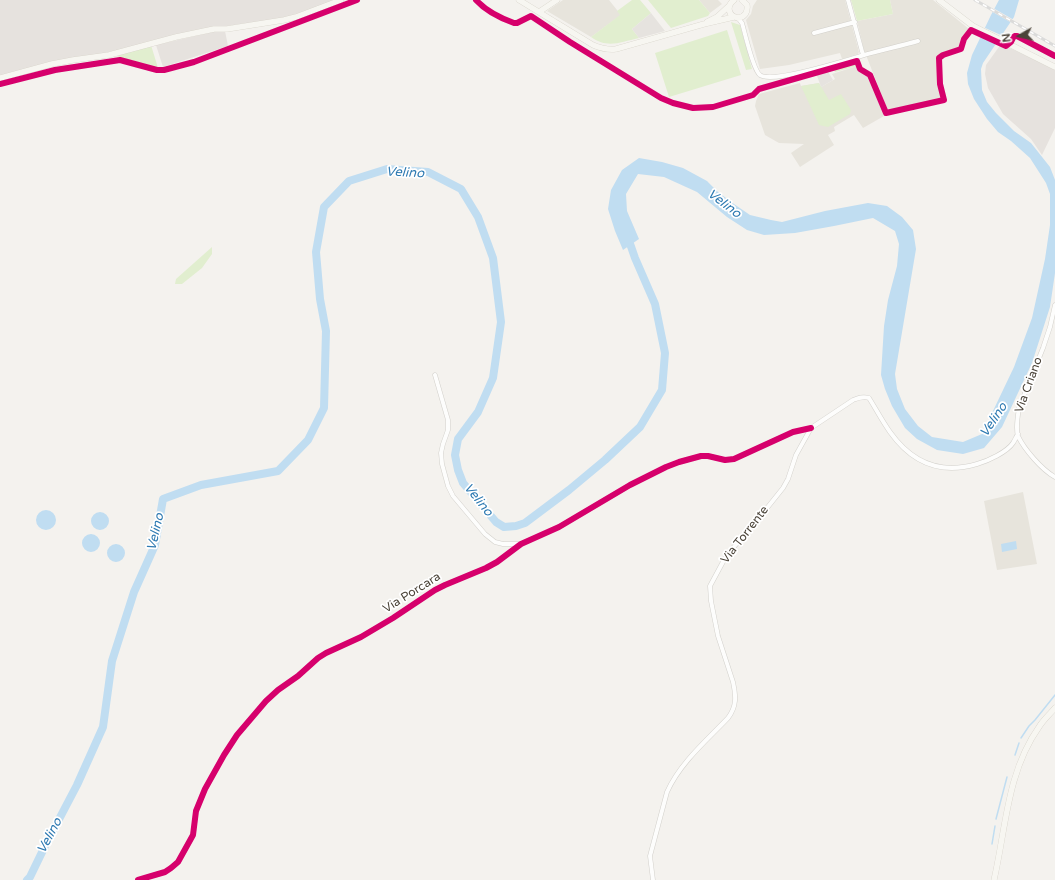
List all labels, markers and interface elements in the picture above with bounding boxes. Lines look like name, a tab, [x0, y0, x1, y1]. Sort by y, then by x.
north arrow	[999, 16, 1039, 56]
text: N	[1000, 32, 1014, 43]
water label: Velino	[386, 164, 424, 182]
water label: Velino	[704, 186, 744, 222]
street label: Via Criano	[1012, 355, 1046, 415]
water label: Velino	[977, 400, 1011, 440]
water label: Velino	[460, 480, 496, 520]
street label: Via Torrente	[718, 503, 772, 567]
water label: Velino	[144, 512, 168, 552]
street label: Via Porcara	[381, 570, 443, 616]
water label: Velino	[34, 816, 66, 856]

